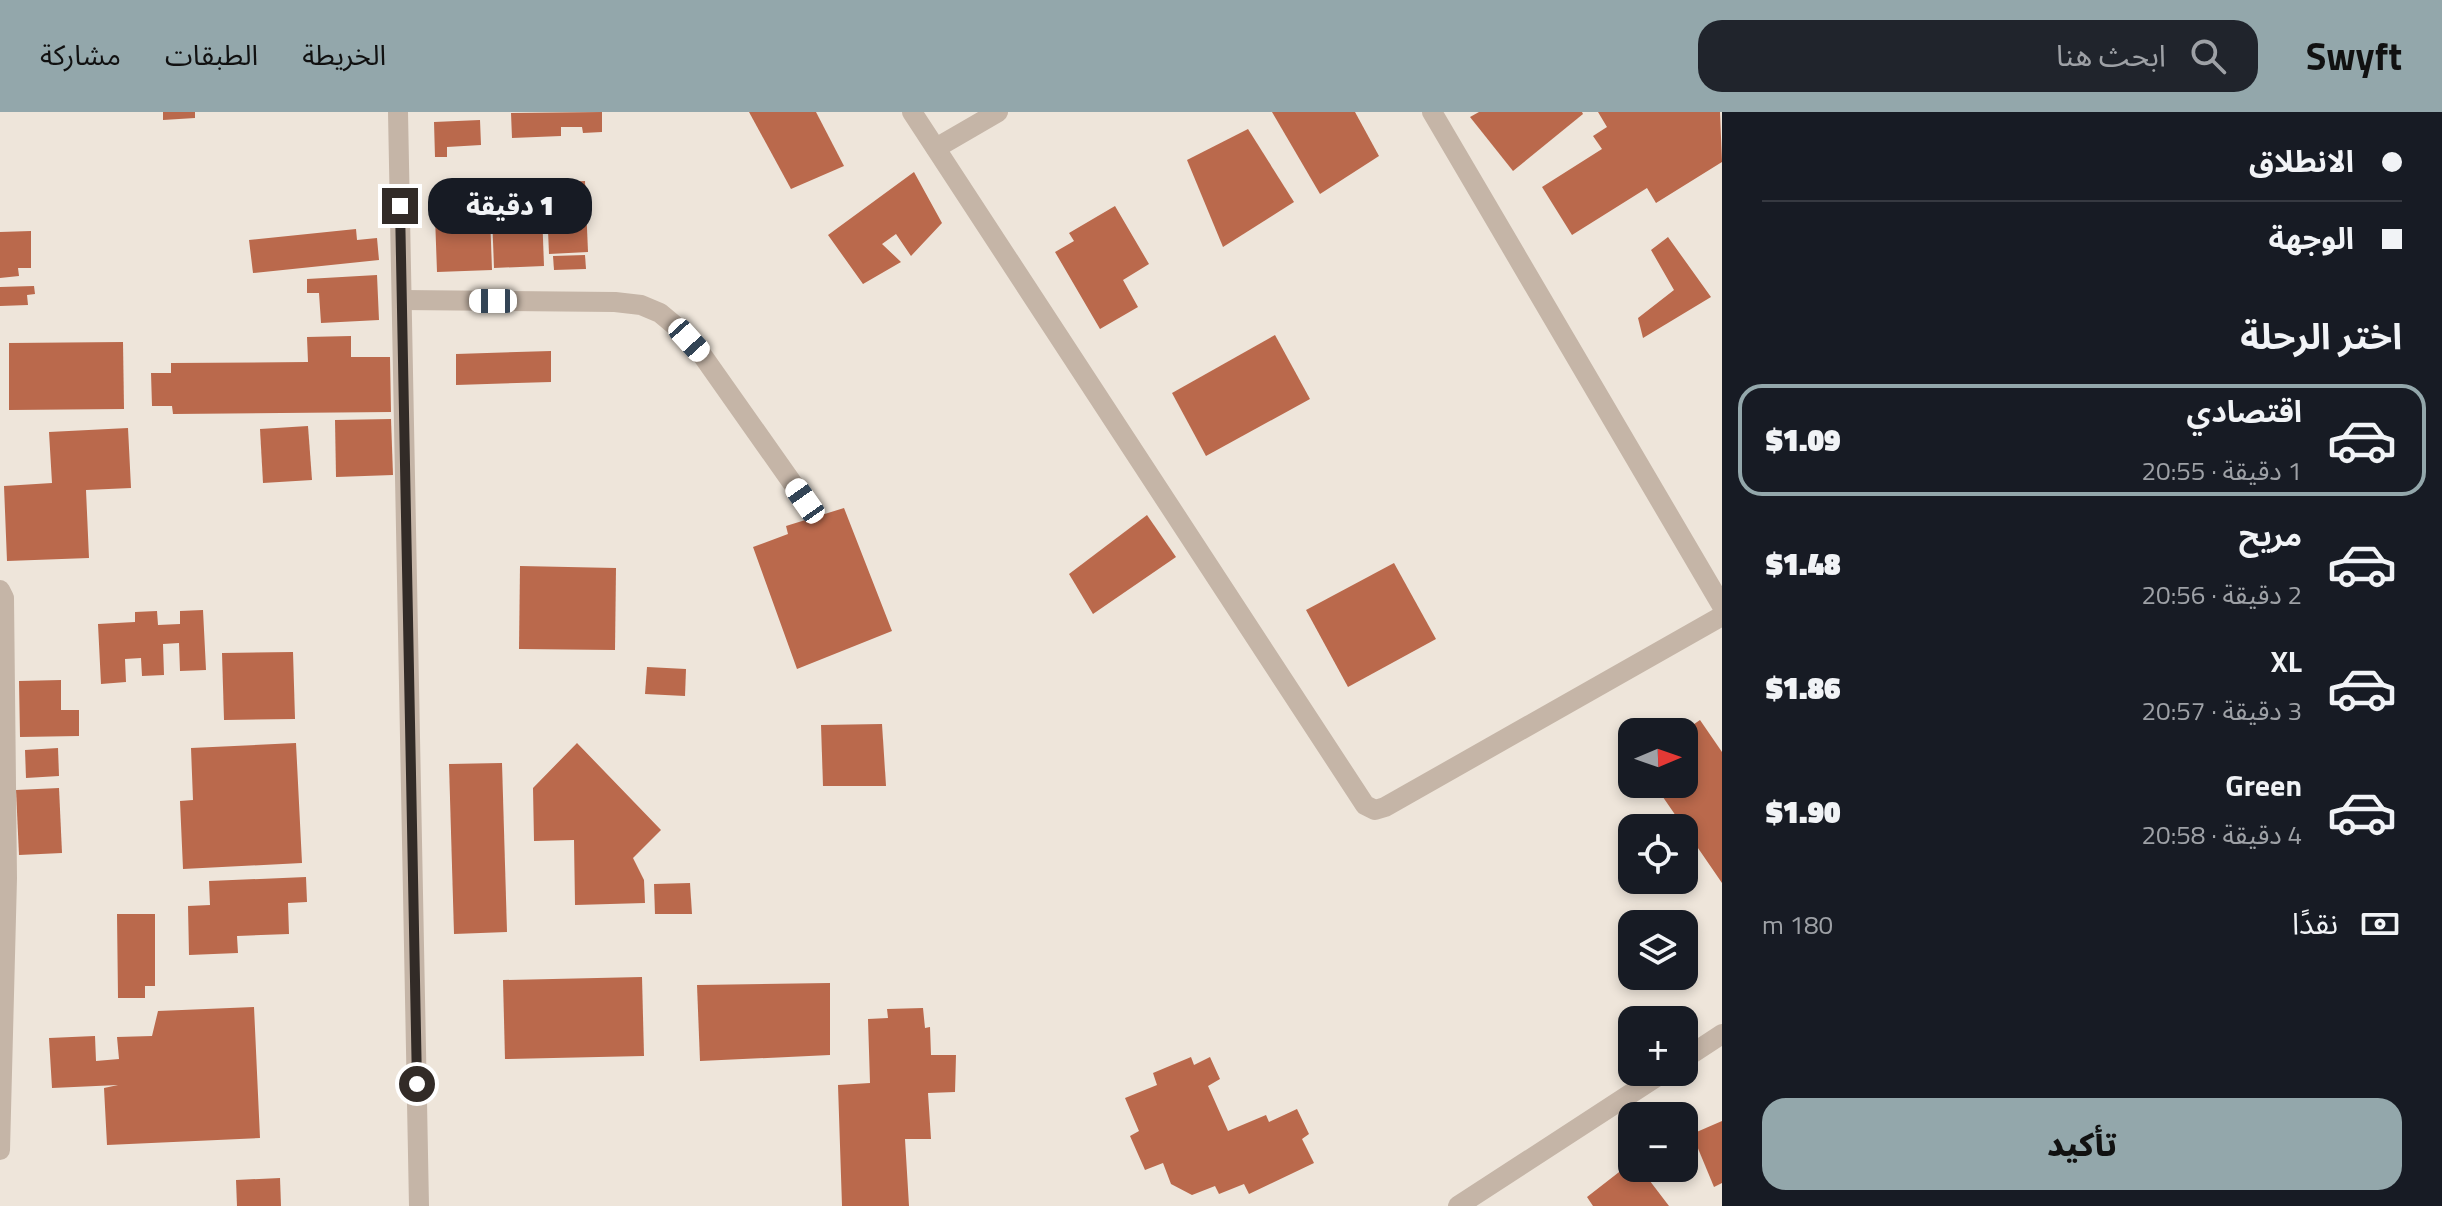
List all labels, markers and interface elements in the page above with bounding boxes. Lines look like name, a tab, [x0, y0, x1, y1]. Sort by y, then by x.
search box	[1698, 20, 2258, 92]
text: Swyft	[2306, 27, 2402, 85]
text: ابحث هنا	[2056, 32, 2166, 78]
text: مشاركة	[40, 33, 121, 76]
text: الطبقات	[165, 33, 258, 76]
text: الخريطة	[302, 33, 386, 76]
icon: search	[2186, 34, 2230, 78]
text: الانطلاق	[2249, 138, 2354, 184]
callout: 1 دقيقة	[428, 178, 592, 234]
text: 1 دقيقة	[466, 186, 554, 225]
route end	[382, 188, 418, 224]
text: الوجهة	[2269, 215, 2354, 261]
car	[469, 289, 517, 313]
text: اختر الرحلة	[2240, 308, 2402, 363]
car	[664, 314, 714, 366]
text: اقتصادي	[2187, 388, 2302, 434]
icon: car	[2326, 404, 2398, 476]
text: $1.09	[1766, 417, 1840, 463]
text: 1 دقيقة · 20:55	[2142, 451, 2302, 490]
car	[781, 474, 829, 528]
text: مريح	[2239, 512, 2302, 558]
icon: car	[2326, 528, 2398, 600]
text: $1.48	[1766, 541, 1840, 587]
text: 2 دقيقة · 20:56	[2142, 575, 2302, 614]
text: XL	[2271, 638, 2302, 684]
icon: car	[2326, 652, 2398, 724]
text: $1.86	[1766, 665, 1840, 711]
text: 3 دقيقة · 20:57	[2142, 691, 2302, 730]
north arrow	[1618, 718, 1698, 798]
map controls	[1618, 718, 1698, 1182]
text: Green	[2225, 762, 2302, 808]
icon: car	[2326, 776, 2398, 848]
text: $1.90	[1766, 789, 1840, 835]
button: locate	[1618, 814, 1698, 894]
text: 4 دقيقة · 20:58	[2142, 815, 2302, 854]
text: نقدًا	[2292, 900, 2338, 946]
icon: cash	[2358, 902, 2402, 946]
text: 180 m	[1762, 905, 1833, 944]
button: layers	[1618, 910, 1698, 990]
button: +	[1618, 1006, 1698, 1086]
route start	[399, 1066, 435, 1102]
button: تأكيد	[1762, 1098, 2402, 1190]
button: −	[1618, 1102, 1698, 1182]

